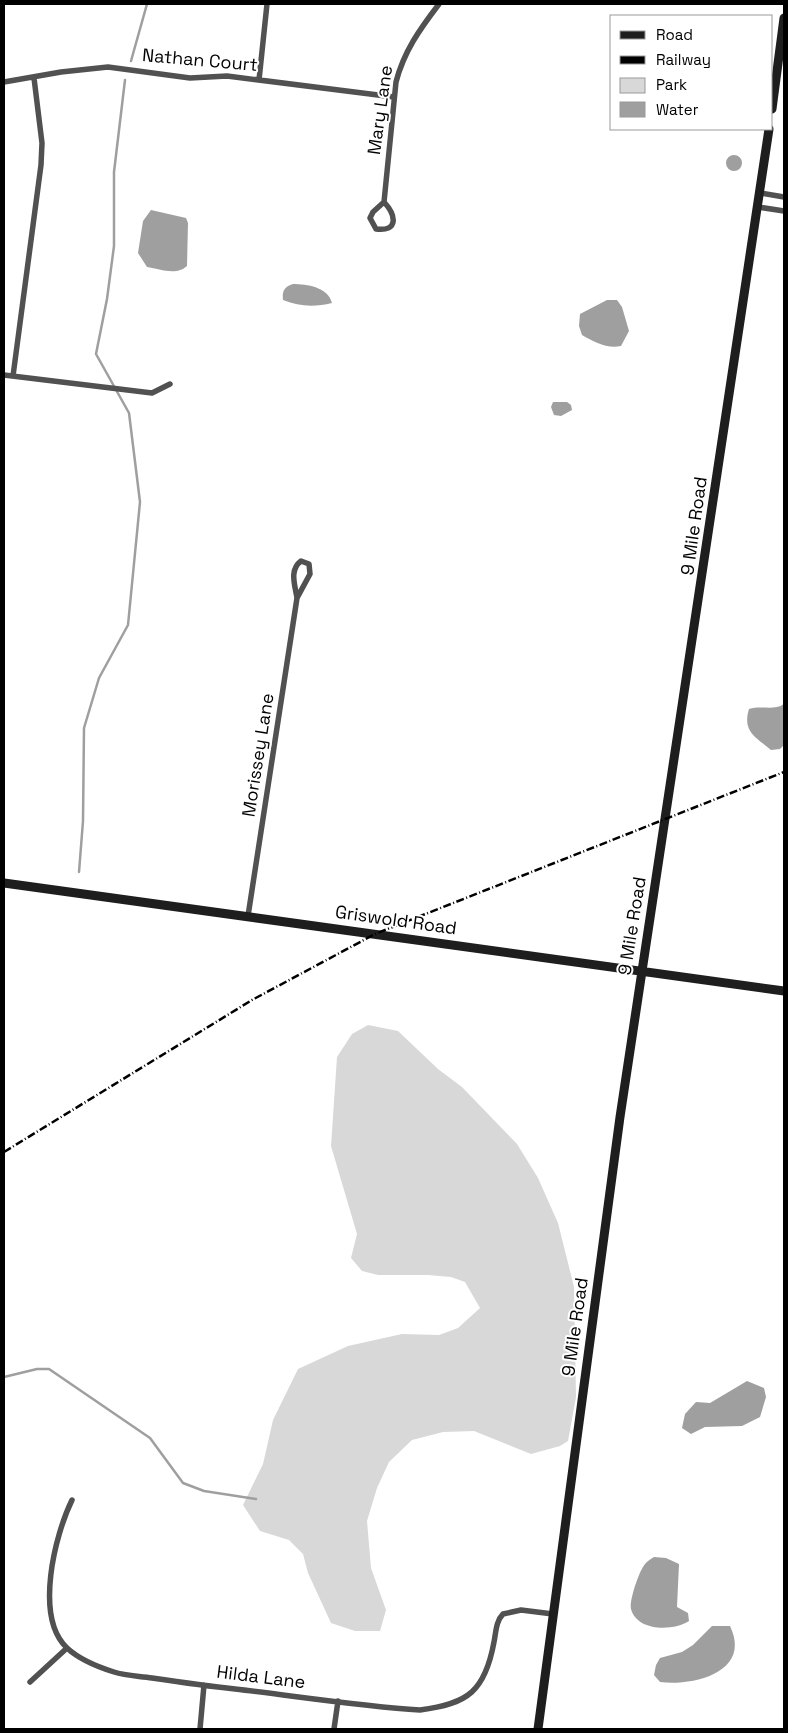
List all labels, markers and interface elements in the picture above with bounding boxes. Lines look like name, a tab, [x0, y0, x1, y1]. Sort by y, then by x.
legend	[610, 15, 773, 130]
text: Road	[656, 25, 693, 44]
street label: Nathan Court	[141, 43, 259, 76]
text: Railway	[656, 50, 711, 69]
street label: Mary Lane	[362, 64, 397, 156]
text: Park	[656, 75, 687, 94]
text: Water	[656, 100, 699, 119]
street label: 9 Mile Road	[675, 475, 712, 577]
street label: Morissey Lane	[236, 691, 279, 818]
street label: 9 Mile Road	[612, 875, 651, 977]
street label: Griswold Road	[334, 900, 458, 939]
street label: 9 Mile Road	[556, 1276, 593, 1378]
street label: Hilda Lane	[215, 1660, 307, 1693]

